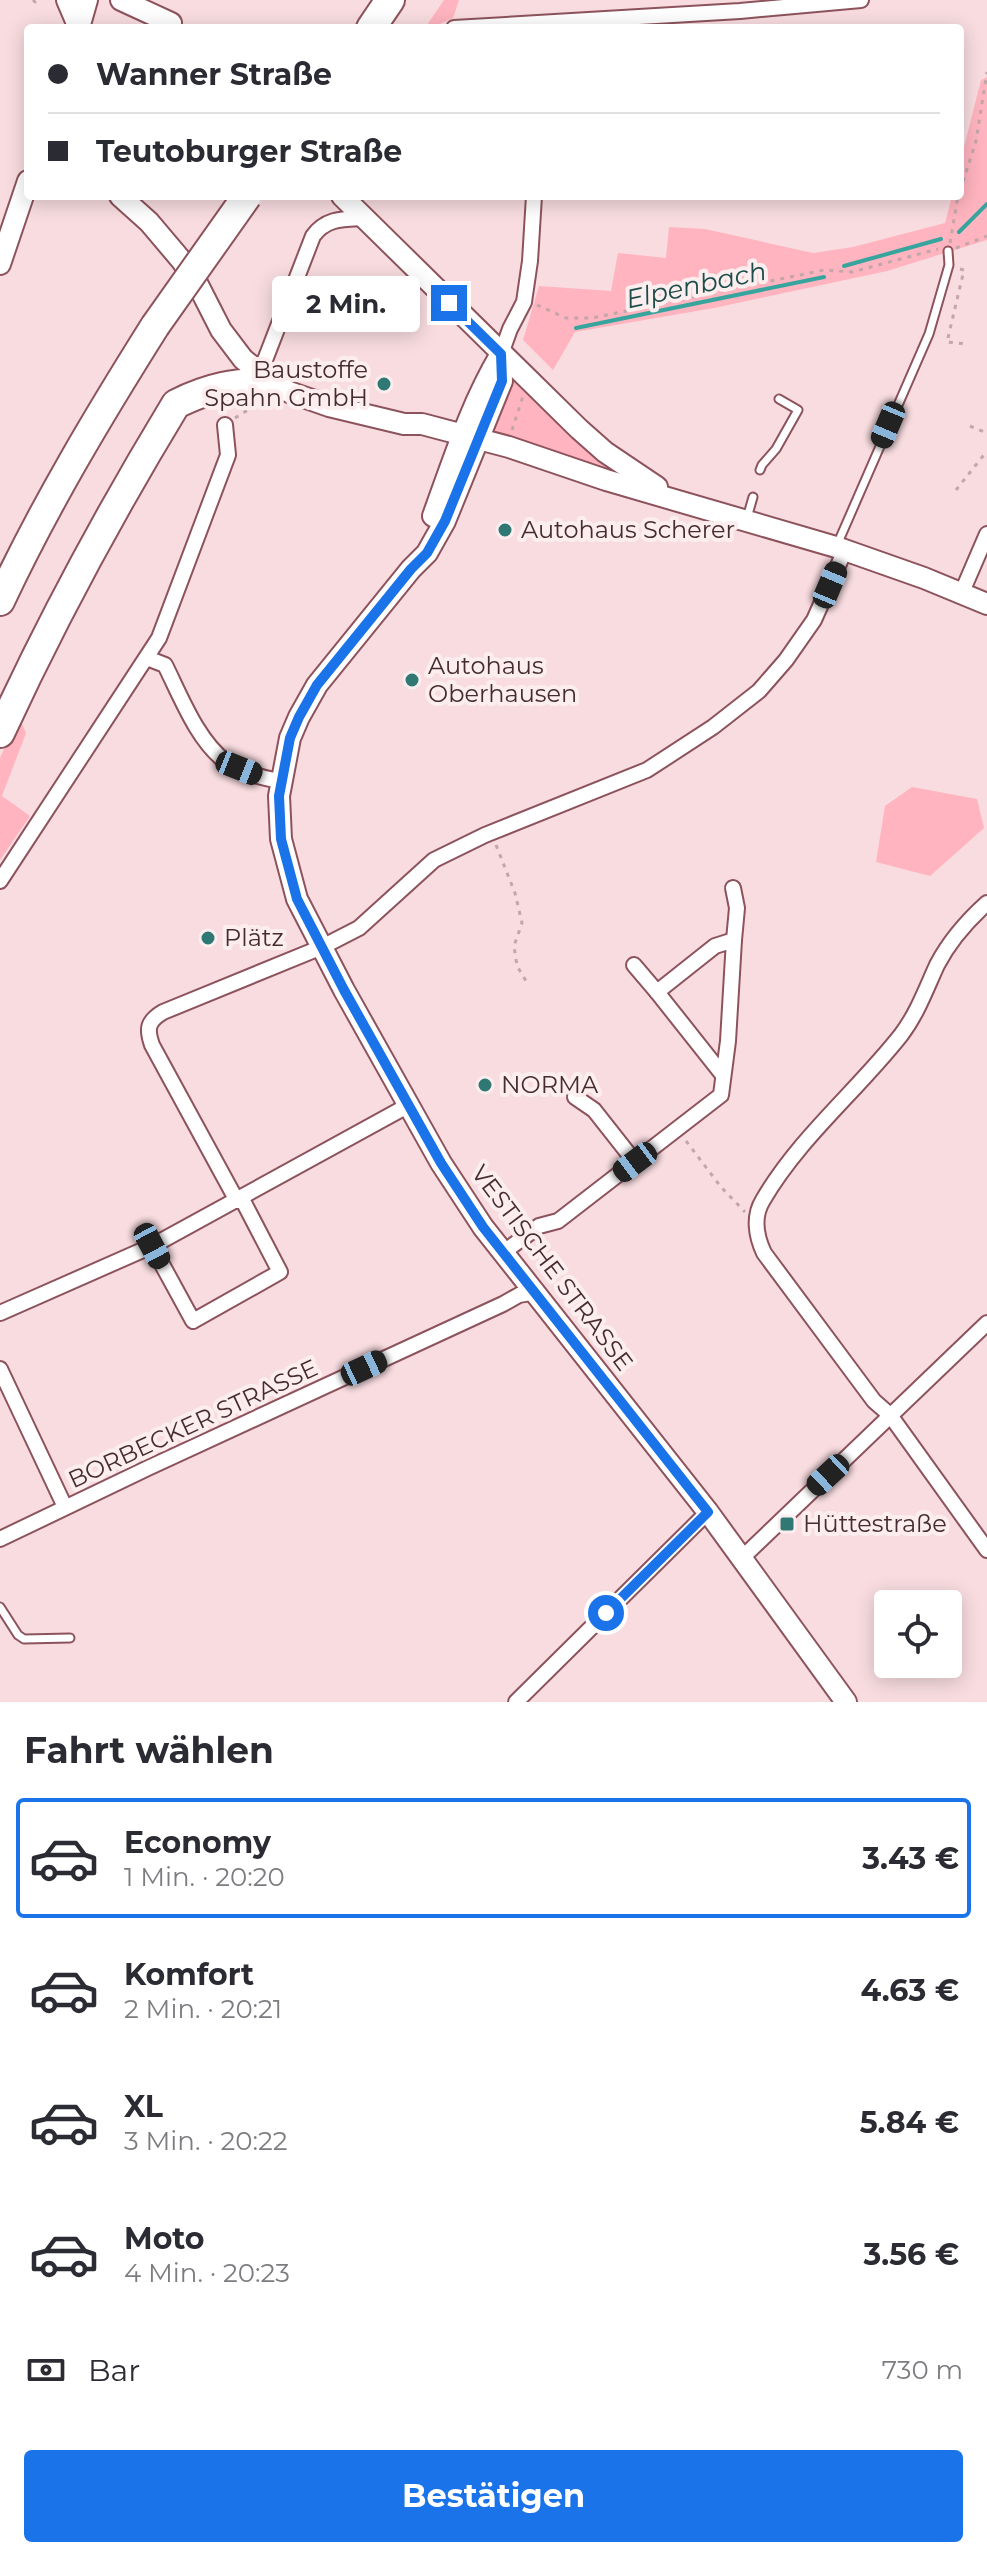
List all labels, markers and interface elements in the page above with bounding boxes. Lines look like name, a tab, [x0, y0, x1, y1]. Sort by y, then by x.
text: Wanner Straße	[96, 56, 332, 93]
text: Teutoburger Straße	[96, 133, 402, 170]
water label: Elpenbach	[623, 255, 769, 315]
callout: 2 Min.	[273, 275, 421, 331]
route end	[431, 285, 467, 321]
text: 2 Min.	[306, 288, 386, 320]
place label: Baustoffe Spahn GmbH	[204, 355, 368, 412]
marker: Baustoffe Spahn GmbH	[375, 375, 393, 393]
car	[868, 398, 908, 452]
place label: Autohaus Scherer	[521, 515, 735, 544]
marker: Autohaus Scherer	[496, 521, 514, 539]
car	[810, 558, 850, 612]
place label: Autohaus Oberhausen	[428, 651, 577, 708]
marker: Autohaus Oberhausen	[403, 671, 421, 689]
car	[212, 748, 266, 788]
place label: Plätz	[224, 923, 284, 952]
marker: Plätz	[199, 929, 217, 947]
place label: NORMA	[501, 1070, 599, 1099]
marker: NORMA	[476, 1076, 494, 1094]
car	[609, 1138, 661, 1186]
street label: VESTISCHE STRASSE	[466, 1159, 639, 1376]
car	[130, 1219, 174, 1273]
car	[337, 1347, 391, 1389]
street label: BORBECKER STRASSE	[63, 1353, 322, 1494]
car	[802, 1450, 854, 1500]
place label: Hüttestraße	[803, 1509, 947, 1538]
marker: Hüttestraße	[778, 1515, 796, 1533]
map controls	[874, 1590, 962, 1678]
button: locate	[874, 1590, 962, 1678]
route start	[588, 1595, 624, 1631]
text: Fahrt wählen	[24, 1728, 274, 1772]
icon: car	[28, 1822, 100, 1894]
text: Economy	[124, 1824, 271, 1861]
text: 3.43 €	[862, 1840, 959, 1877]
text: 1 Min. · 20:20	[124, 1861, 285, 1893]
icon: car	[28, 1954, 100, 2026]
text: Komfort	[124, 1956, 254, 1993]
text: 4.63 €	[861, 1972, 959, 2009]
text: 2 Min. · 20:21	[124, 1993, 282, 2025]
icon: car	[28, 2086, 100, 2158]
text: XL	[124, 2088, 163, 2125]
text: 5.84 €	[860, 2104, 959, 2141]
text: 3 Min. · 20:22	[124, 2125, 288, 2157]
icon: car	[28, 2218, 100, 2290]
text: Moto	[124, 2220, 205, 2257]
text: 3.56 €	[864, 2236, 959, 2273]
text: 4 Min. · 20:23	[124, 2257, 290, 2289]
icon: cash	[24, 2348, 68, 2392]
text: Bar	[88, 2352, 140, 2389]
text: 730 m	[882, 2354, 963, 2386]
button: Bestätigen	[24, 2450, 963, 2542]

